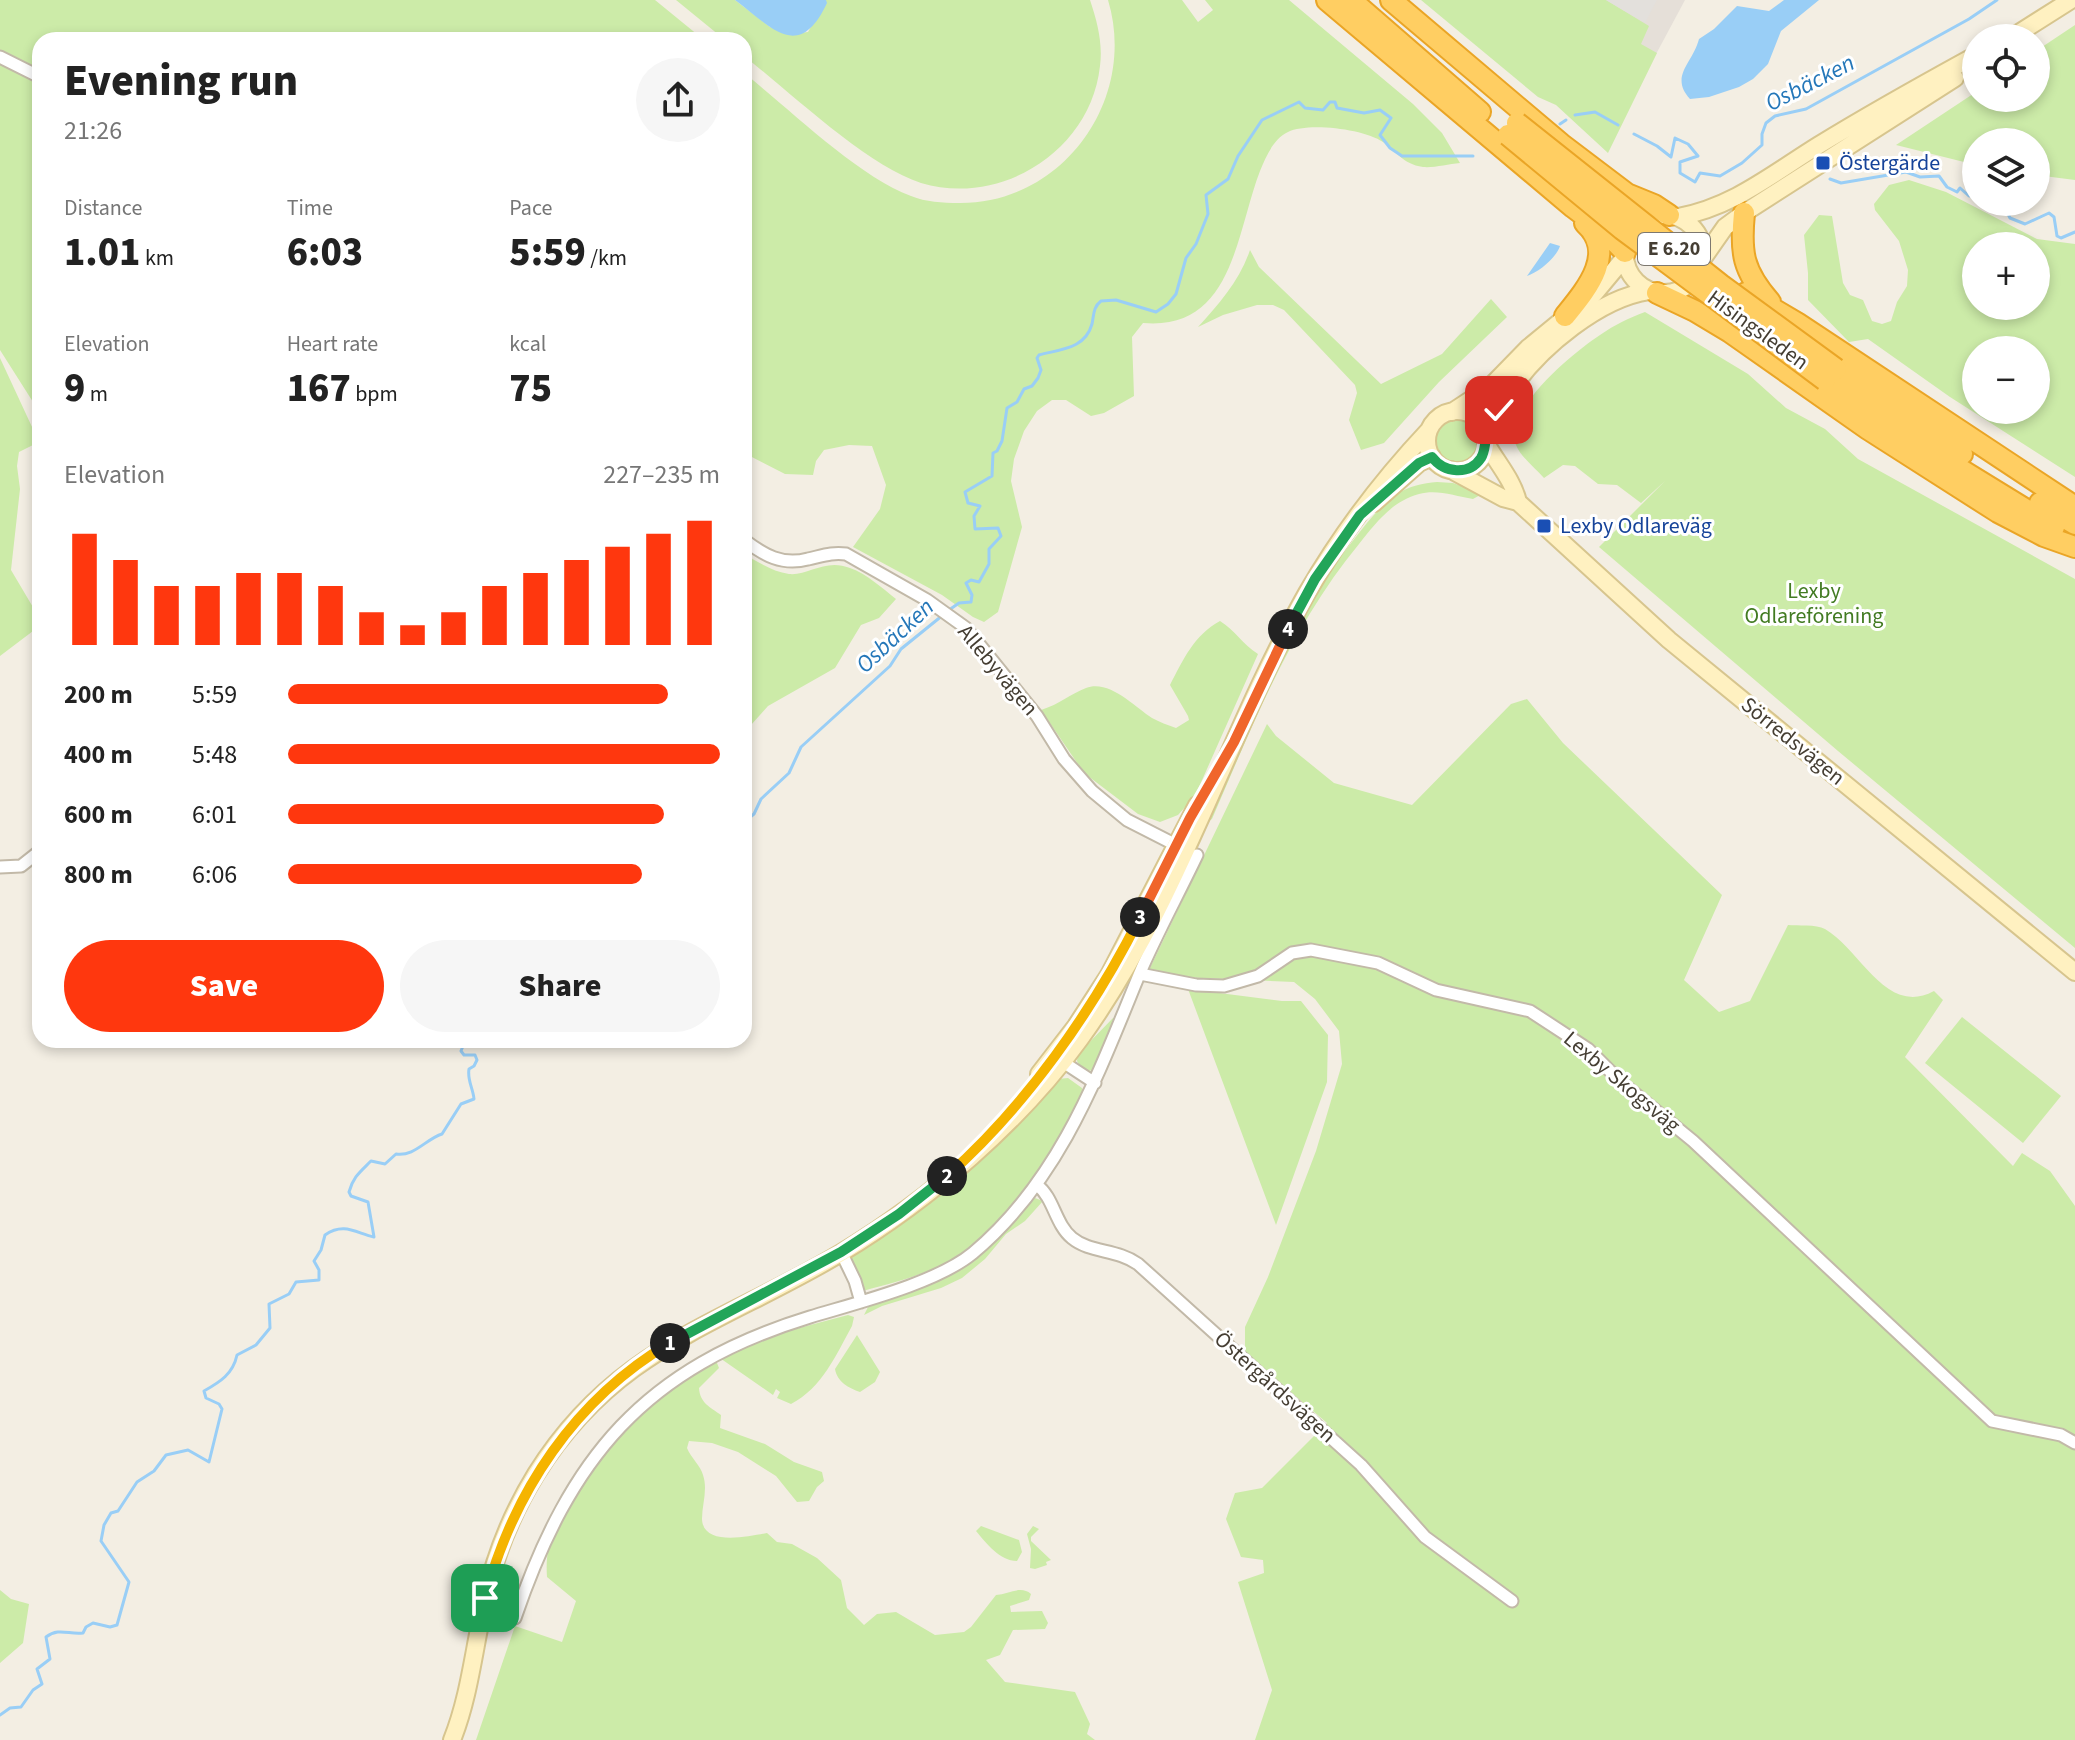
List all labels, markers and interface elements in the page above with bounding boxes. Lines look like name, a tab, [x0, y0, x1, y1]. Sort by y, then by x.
map controls	[1962, 24, 2050, 424]
button: locate	[1962, 24, 2050, 112]
water label: Osbäcken	[1759, 46, 1861, 120]
text: Evening run	[64, 50, 298, 113]
button: share	[636, 58, 720, 142]
text: 21:26	[64, 112, 122, 149]
button: layers	[1962, 128, 2050, 216]
place label: Östergärde	[1839, 147, 1940, 179]
marker: Östergärde	[1814, 154, 1832, 172]
text: Distance	[64, 192, 142, 224]
text: Time	[287, 192, 333, 224]
text: Pace	[509, 192, 552, 224]
text: 1.01	[64, 224, 140, 281]
text: 6:03	[287, 224, 363, 281]
text: 5:59	[509, 224, 586, 281]
button: +	[1962, 232, 2050, 320]
road number: E 6.20	[1638, 233, 1710, 265]
text: km	[140, 242, 174, 274]
text: /km	[586, 242, 627, 274]
street label: Hisingsleden	[1701, 282, 1815, 378]
text: Elevation	[64, 328, 150, 360]
text: Heart rate	[287, 328, 378, 360]
text: kcal	[509, 328, 546, 360]
button: −	[1962, 336, 2050, 424]
text: 9	[64, 360, 85, 417]
text: 167	[287, 360, 351, 417]
text: 75	[509, 360, 552, 417]
pin	[1465, 376, 1533, 444]
text: m	[85, 378, 108, 410]
text: bpm	[351, 378, 398, 410]
icon: check	[1477, 388, 1521, 432]
text: Elevation	[64, 456, 165, 493]
text: 227–235 m	[603, 456, 720, 493]
place label: Lexby Odlareväg	[1560, 510, 1712, 542]
marker: Lexby Odlareväg	[1535, 517, 1553, 535]
park label: Lexby Odlareförening	[1745, 575, 1883, 632]
water label: Osbäcken	[848, 590, 942, 682]
pin: 4	[1268, 609, 1308, 649]
text: 4	[1282, 613, 1294, 645]
street label: Allebyvägen	[950, 617, 1046, 723]
text: 200 m	[64, 676, 133, 713]
text: 5:59	[192, 676, 237, 713]
street label: Sörredsvägen	[1734, 689, 1852, 793]
text: 400 m	[64, 736, 133, 773]
text: 5:48	[192, 736, 237, 773]
text: 600 m	[64, 796, 133, 833]
text: 6:01	[192, 796, 237, 833]
text: 800 m	[64, 856, 133, 893]
text: 6:06	[192, 856, 237, 893]
pin: 3	[1120, 897, 1160, 937]
text: 3	[1134, 901, 1146, 933]
button: Save	[64, 940, 384, 1032]
button: Share	[400, 940, 720, 1032]
street label: Lexby Skogsväg	[1556, 1023, 1688, 1141]
pin: 2	[927, 1156, 967, 1196]
text: 2	[941, 1160, 953, 1192]
pin: 1	[650, 1323, 690, 1363]
street label: Östergårdsvägen	[1207, 1324, 1343, 1450]
text: 1	[664, 1327, 676, 1359]
pin	[451, 1564, 519, 1632]
icon: arrive	[463, 1576, 507, 1620]

